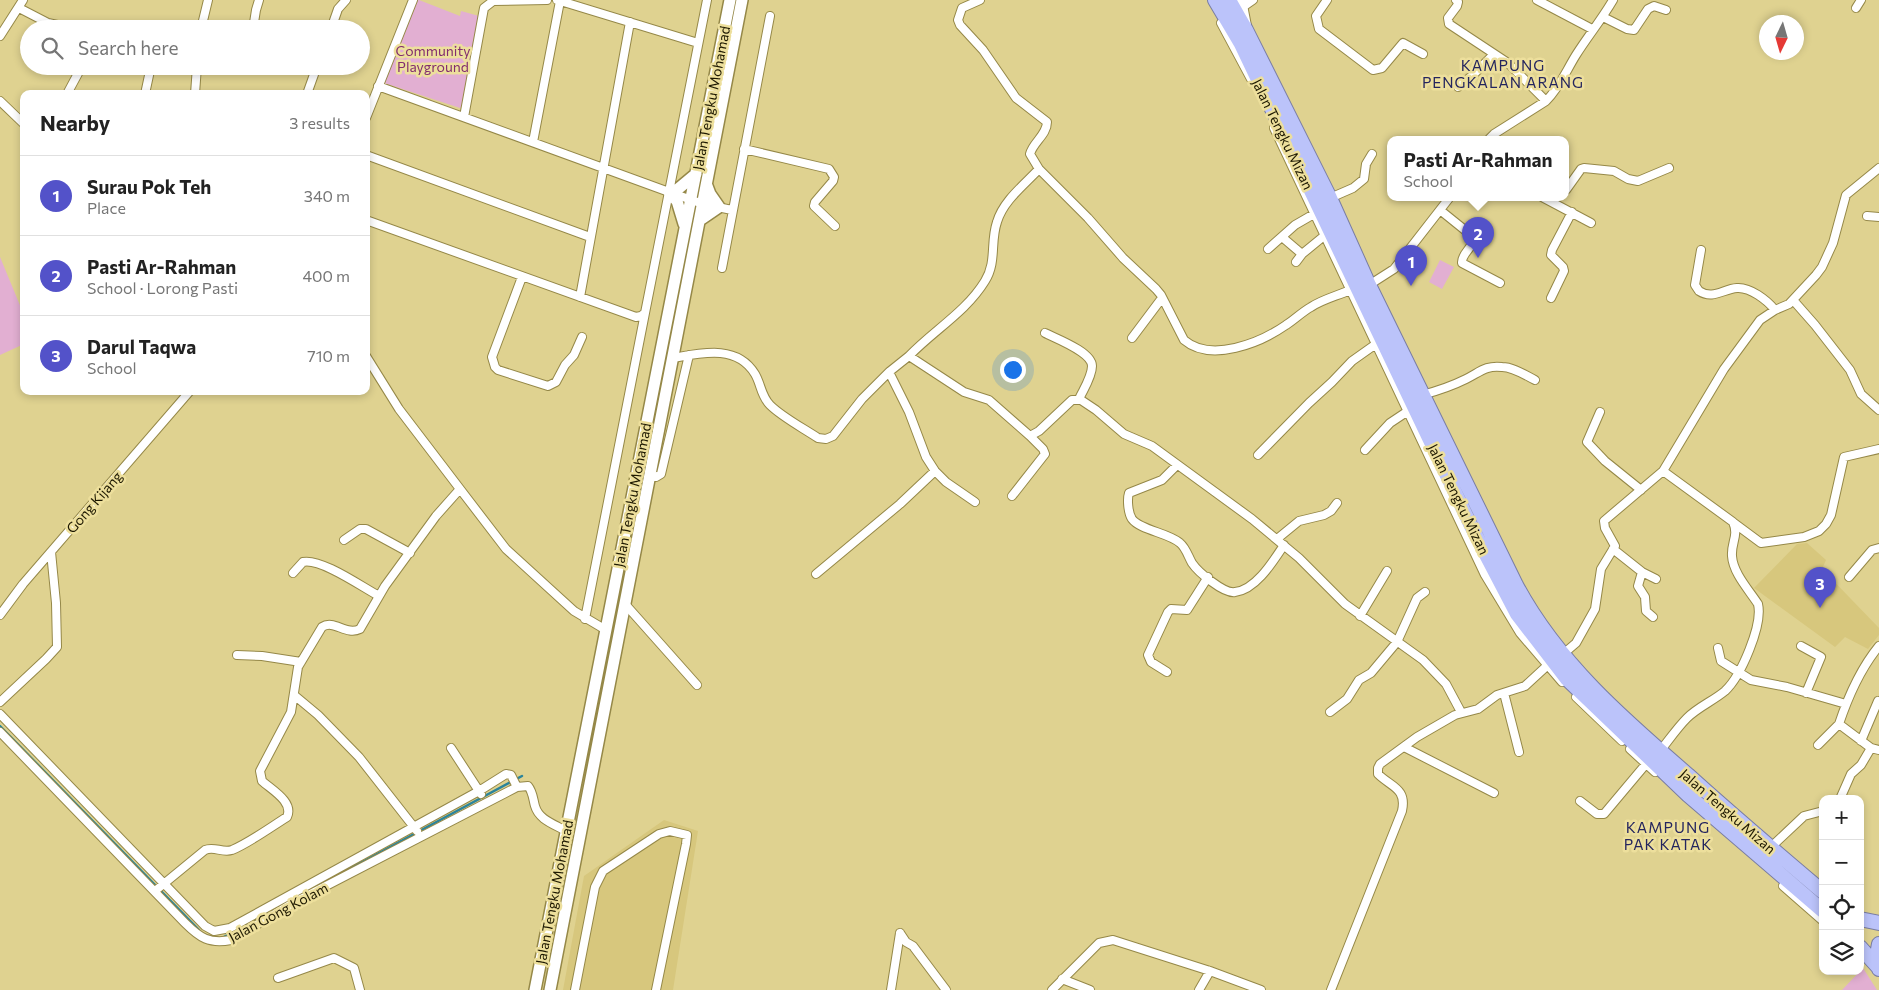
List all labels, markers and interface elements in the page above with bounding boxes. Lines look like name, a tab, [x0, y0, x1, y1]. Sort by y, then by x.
north arrow	[1759, 15, 1804, 60]
search box	[20, 20, 370, 75]
street label: Jalan Tengku Mohamad	[689, 24, 733, 172]
icon: search	[38, 34, 66, 62]
text: Search here	[78, 36, 178, 59]
park label: Community Playground	[396, 42, 470, 75]
district label: KAMPUNG PENGKALAN ARANG	[1422, 56, 1584, 91]
street label: Jalan Tengku Mizan	[1249, 76, 1317, 192]
text: Nearby	[40, 110, 110, 135]
text: 3 results	[289, 113, 350, 132]
popup	[1387, 136, 1569, 201]
text: Pasti Ar-Rahman	[1403, 148, 1553, 171]
text: School	[1403, 171, 1453, 190]
text: Surau Pok Teh	[87, 175, 211, 198]
text: 1	[52, 186, 60, 205]
text: 340 m	[304, 186, 350, 205]
text: Place	[87, 198, 126, 217]
pin: 2	[1462, 217, 1494, 258]
pin: 1	[1395, 245, 1427, 286]
text: Pasti Ar-Rahman	[87, 255, 236, 278]
text: 2	[51, 266, 61, 285]
text: 400 m	[302, 266, 350, 285]
text: School · Lorong Pasti	[87, 278, 238, 297]
text: Darul Taqwa	[87, 335, 196, 358]
text: 3	[51, 346, 61, 365]
text: 710 m	[307, 346, 350, 365]
your location	[1000, 357, 1026, 383]
text: School	[87, 358, 137, 377]
street label: Jalan Tengku Mohamad	[610, 421, 654, 569]
street label: Jalan Tengku Mizan	[1425, 441, 1493, 557]
street label: Gong Kijang	[63, 467, 126, 536]
pin: 3	[1804, 567, 1836, 608]
street label: Jalan Tengku Mizan	[1677, 765, 1779, 857]
map controls	[1819, 795, 1864, 975]
button: +	[1819, 795, 1864, 840]
street label: Jalan Tengku Mohamad	[532, 818, 576, 966]
district label: KAMPUNG PAK KATAK	[1624, 818, 1712, 853]
button: −	[1819, 840, 1864, 885]
street label: Jalan Gong Kolam	[225, 879, 331, 945]
button: locate	[1819, 885, 1864, 930]
button: layers	[1819, 930, 1864, 975]

